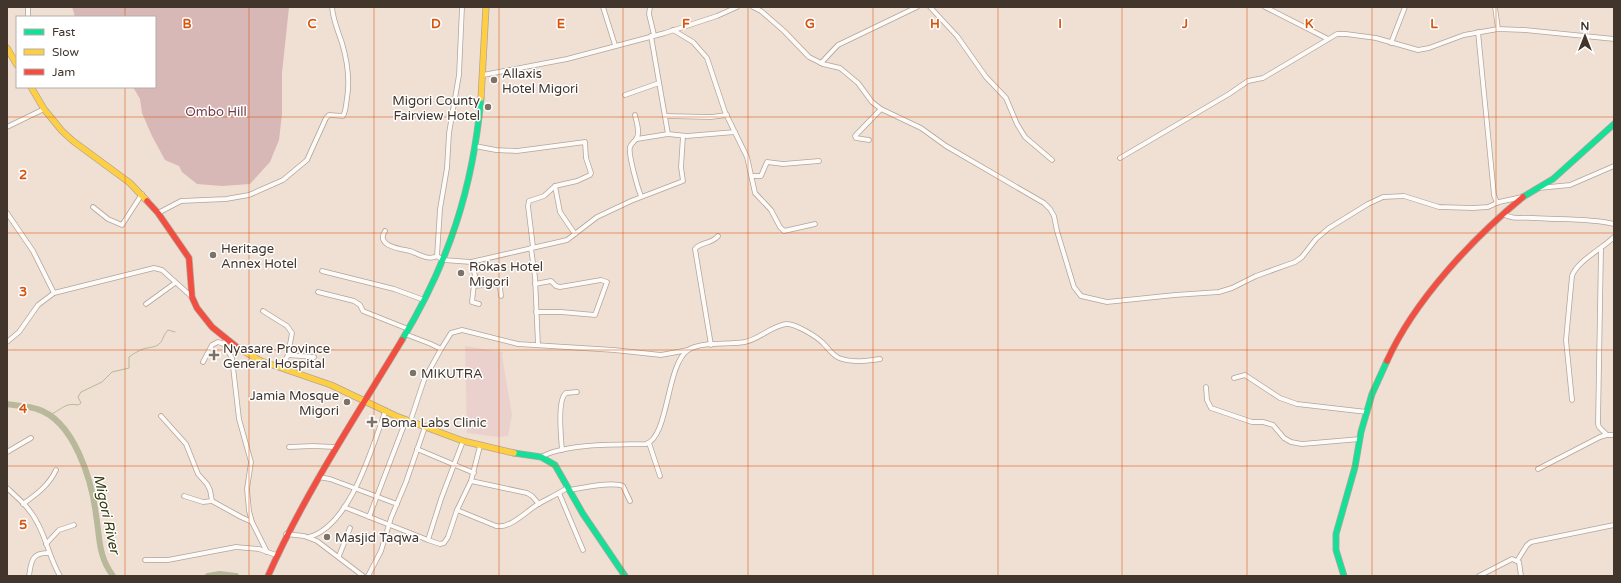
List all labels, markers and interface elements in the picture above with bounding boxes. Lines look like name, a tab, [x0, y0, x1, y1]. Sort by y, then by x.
legend	[16, 16, 156, 88]
text: B	[182, 16, 192, 32]
text: C	[307, 16, 317, 32]
text: D	[431, 16, 441, 32]
text: E	[557, 16, 565, 32]
text: F	[682, 16, 690, 32]
text: G	[805, 16, 815, 32]
text: H	[930, 16, 940, 32]
text: I	[1058, 16, 1062, 32]
text: J	[1181, 16, 1188, 32]
text: K	[1305, 16, 1314, 32]
text: L	[1430, 16, 1438, 32]
north arrow	[1565, 16, 1605, 56]
text: N	[1581, 20, 1589, 33]
text: Fast	[52, 25, 76, 39]
text: Slow	[52, 45, 79, 59]
text: Jam	[52, 65, 75, 79]
place label: Allaxis Hotel Migori	[502, 66, 578, 97]
marker: Allaxis Hotel Migori	[489, 75, 499, 85]
place label: Migori County Fairview Hotel	[392, 93, 480, 124]
marker: Migori County Fairview Hotel	[483, 102, 493, 112]
park label: Ombo Hill	[185, 104, 247, 120]
text: 2	[19, 167, 27, 183]
place label: Heritage Annex Hotel	[221, 241, 297, 272]
marker: Heritage Annex Hotel	[208, 250, 218, 260]
place label: Rokas Hotel Migori	[469, 259, 543, 290]
marker: Rokas Hotel Migori	[456, 268, 466, 278]
text: 3	[19, 284, 27, 300]
place label: Nyasare Province General Hospital	[223, 341, 330, 372]
marker: Nyasare Province General Hospital	[208, 349, 220, 361]
place label: MIKUTRA	[421, 366, 483, 382]
marker: MIKUTRA	[408, 368, 418, 378]
place label: Jamia Mosque Migori	[250, 388, 339, 419]
marker: Jamia Mosque Migori	[342, 397, 352, 407]
text: 4	[19, 401, 28, 417]
place label: Boma Labs Clinic	[381, 415, 487, 431]
marker: Boma Labs Clinic	[366, 416, 378, 428]
water label: Migori River	[90, 473, 124, 557]
text: 5	[19, 517, 27, 533]
place label: Masjid Taqwa	[335, 530, 419, 546]
marker: Masjid Taqwa	[322, 532, 332, 542]

